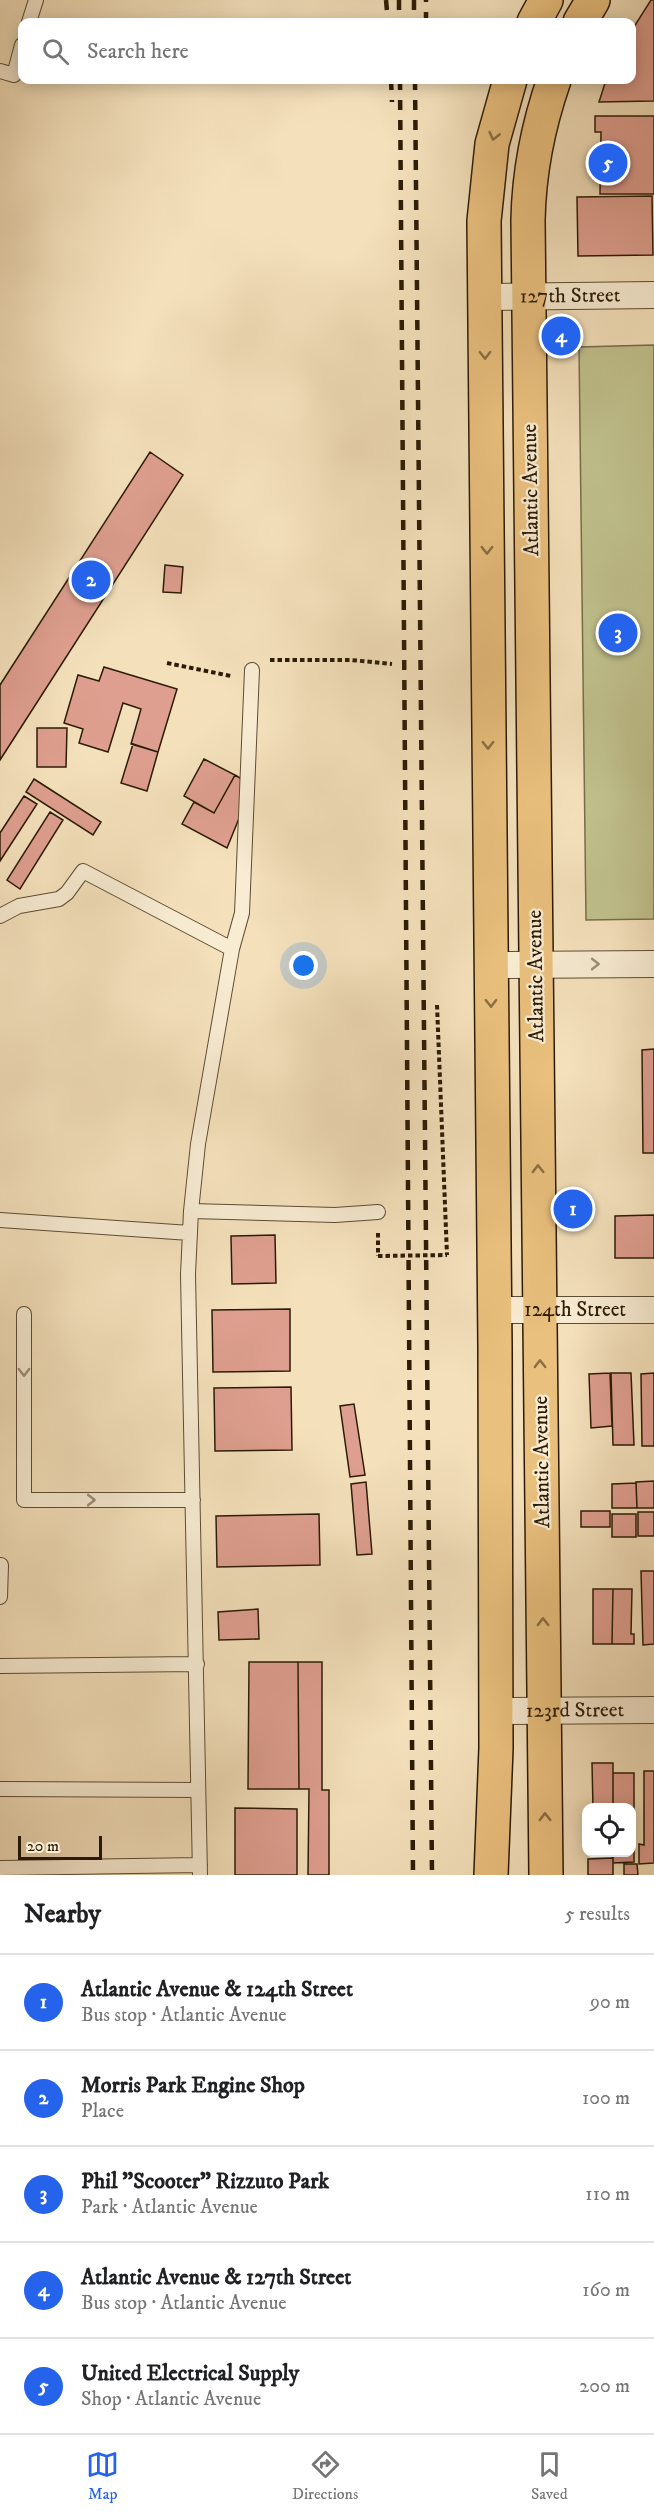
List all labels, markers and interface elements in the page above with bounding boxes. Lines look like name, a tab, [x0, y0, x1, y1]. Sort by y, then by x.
search box	[18, 18, 636, 84]
icon: search	[39, 35, 72, 68]
text: Search here	[87, 38, 189, 65]
one-way arrow	[489, 130, 502, 140]
pin: 5	[588, 140, 628, 186]
street label: 127th Street	[520, 282, 621, 310]
pin: 4	[542, 314, 580, 358]
one-way arrow	[479, 351, 491, 360]
street label: Atlantic Avenue	[517, 423, 545, 556]
one-way arrow	[481, 546, 493, 555]
pin: 2	[72, 558, 110, 602]
pin: 3	[598, 610, 638, 656]
one-way arrow	[482, 741, 494, 750]
street label: Atlantic Avenue	[522, 909, 550, 1042]
your location	[289, 951, 318, 980]
one-way arrow	[590, 958, 599, 970]
one-way arrow	[485, 999, 497, 1008]
one-way arrow	[532, 1164, 544, 1173]
pin: 1	[554, 1186, 592, 1232]
street label: 124th Street	[524, 1297, 626, 1323]
one-way arrow	[534, 1359, 547, 1368]
one-way arrow	[18, 1368, 30, 1377]
street label: Atlantic Avenue	[528, 1395, 556, 1528]
one-way arrow	[87, 1494, 96, 1506]
one-way arrow	[537, 1617, 550, 1626]
street label: 123rd Street	[526, 1697, 625, 1724]
map controls	[582, 1803, 636, 1857]
button: locate	[582, 1803, 636, 1857]
one-way arrow	[539, 1812, 551, 1821]
scale bar	[18, 1833, 102, 1860]
text: 20 m	[27, 1836, 59, 1856]
text: Nearby	[24, 1898, 101, 1931]
text: 5 results	[565, 1902, 630, 1927]
text: Atlantic Avenue & 124th Street	[81, 1976, 353, 2003]
text: 1	[40, 1990, 47, 2015]
text: 90 m	[590, 1990, 630, 2015]
text: Bus stop · Atlantic Avenue	[81, 2003, 287, 2028]
text: Morris Park Engine Shop	[81, 2072, 305, 2099]
text: 2	[39, 2086, 48, 2111]
text: 100 m	[582, 2086, 630, 2111]
text: Place	[81, 2099, 124, 2124]
text: Phil "Scooter" Rizzuto Park	[81, 2168, 329, 2195]
text: 3	[40, 2182, 47, 2207]
text: 110 m	[585, 2182, 630, 2207]
text: Park · Atlantic Avenue	[81, 2195, 258, 2220]
text: Atlantic Avenue & 127th Street	[81, 2264, 351, 2291]
text: 4	[38, 2278, 49, 2303]
text: 160 m	[582, 2278, 630, 2303]
text: Bus stop · Atlantic Avenue	[81, 2291, 287, 2316]
text: United Electrical Supply	[81, 2360, 299, 2387]
text: 5	[39, 2374, 48, 2399]
text: 200 m	[579, 2374, 630, 2399]
text: Shop · Atlantic Avenue	[81, 2387, 261, 2412]
tab: Map	[86, 2448, 119, 2504]
tab: Directions	[292, 2448, 358, 2504]
tab: Saved	[531, 2448, 568, 2504]

